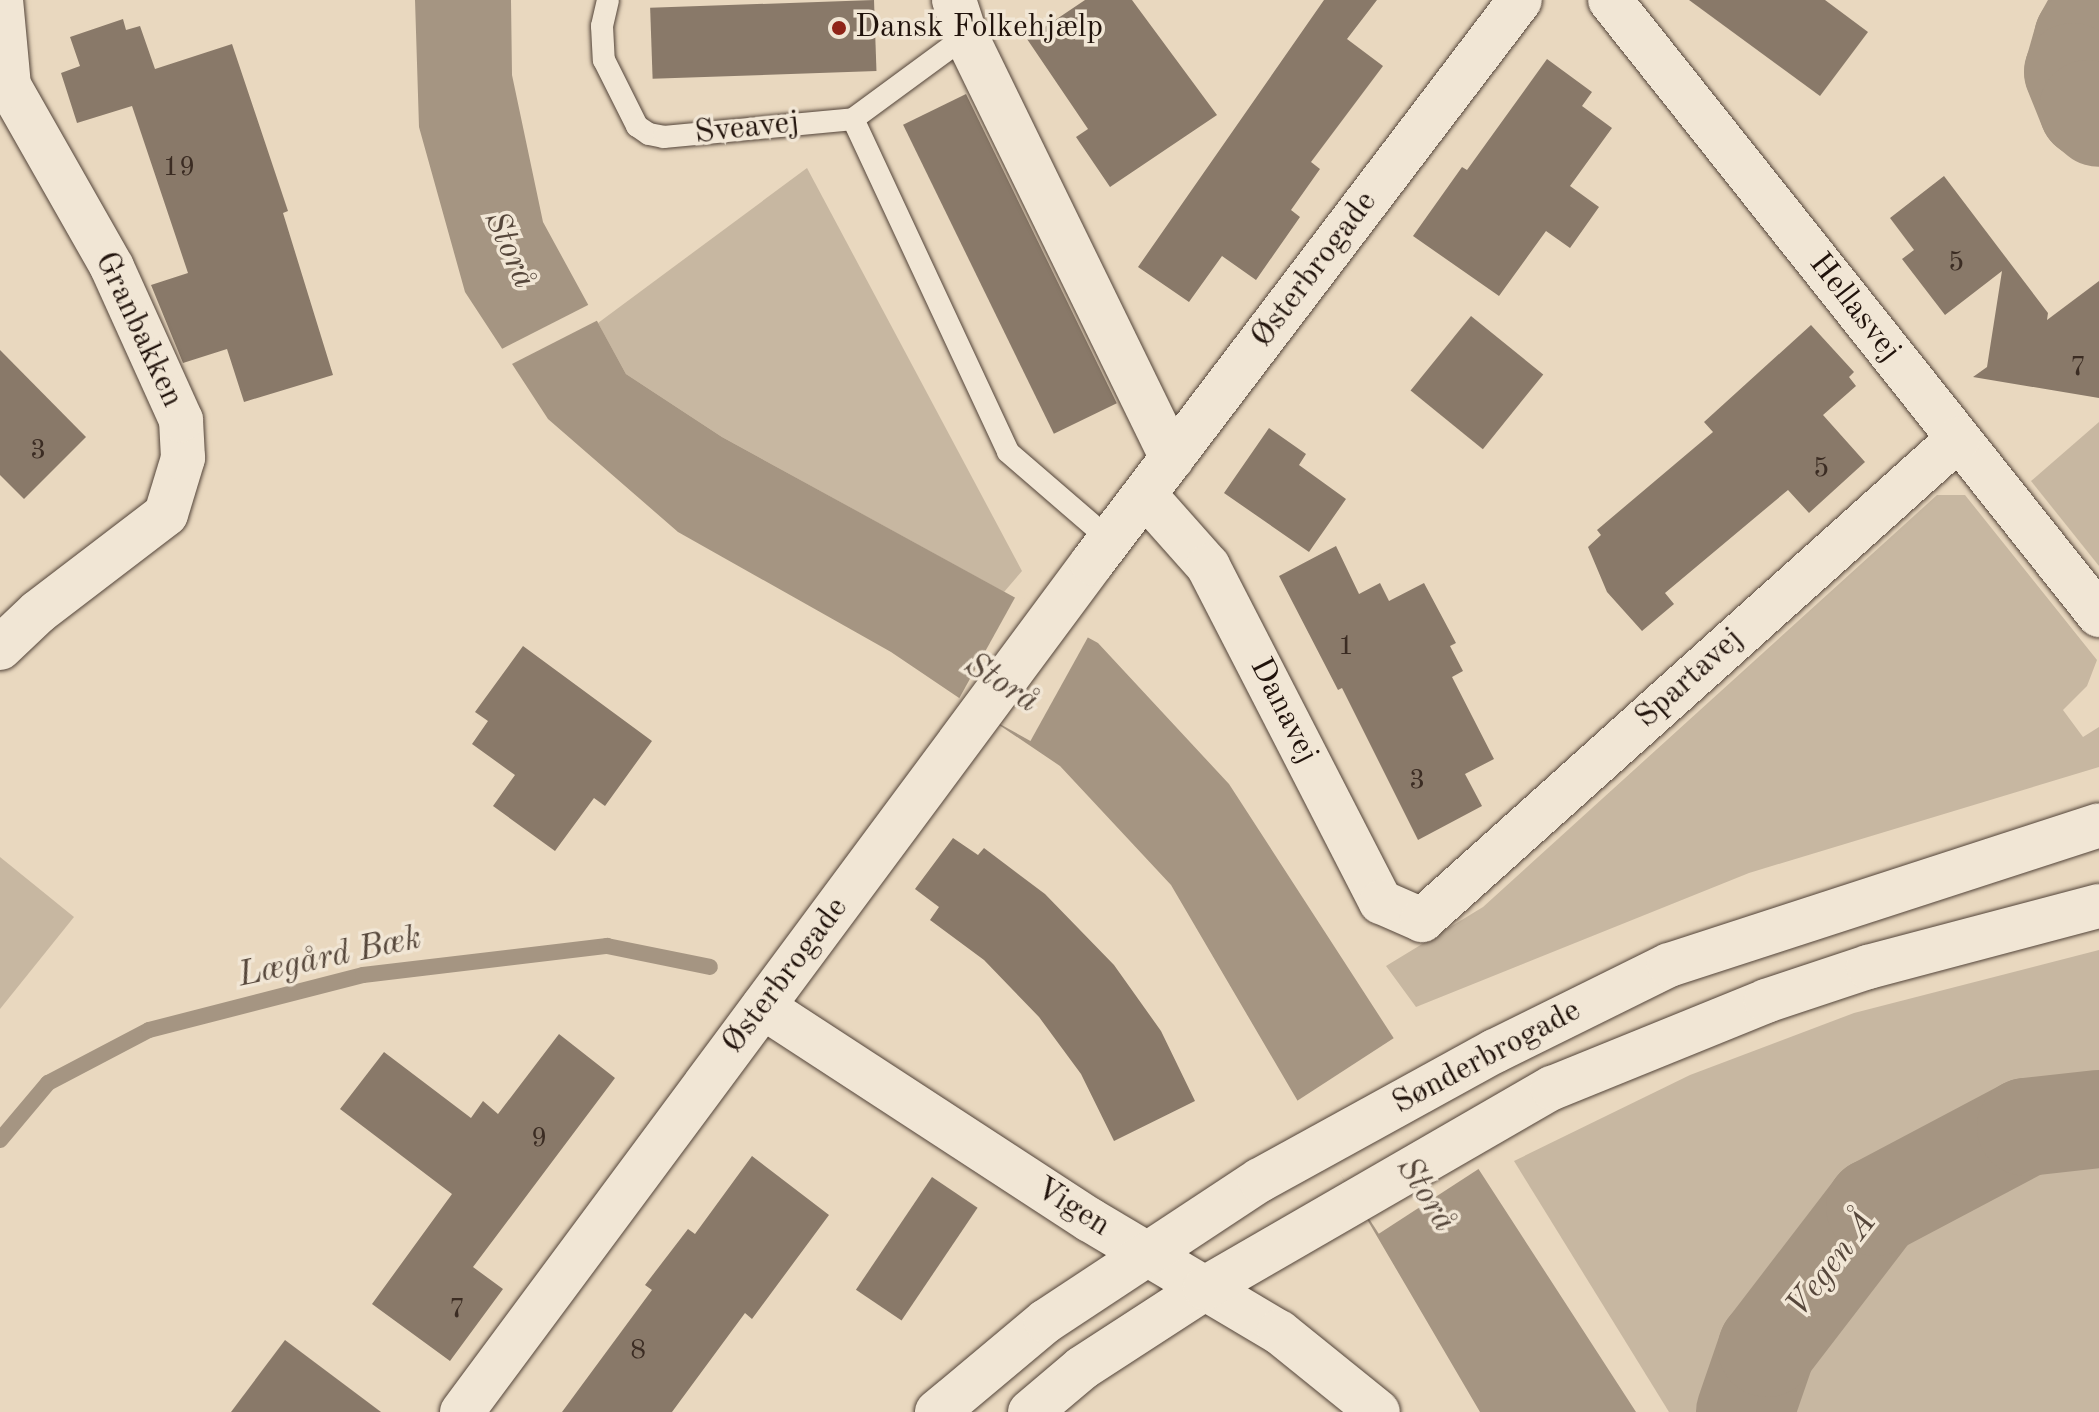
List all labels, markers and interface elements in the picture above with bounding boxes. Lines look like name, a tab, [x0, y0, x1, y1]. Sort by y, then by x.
place label: Dansk Folkehjælp	[855, 9, 1103, 47]
marker: Dansk Folkehjælp	[830, 19, 848, 37]
street label: Sveavej	[693, 104, 801, 154]
house number: 19	[163, 151, 195, 185]
street label: Østerbrogade	[1244, 184, 1386, 356]
water label: Storå	[474, 205, 544, 295]
street label: Granbakken	[85, 246, 191, 414]
street label: Hellasvej	[1800, 246, 1908, 370]
house number: 5	[1948, 246, 1964, 280]
house number: 7	[2070, 351, 2086, 385]
house number: 3	[30, 434, 46, 468]
house number: 5	[1813, 452, 1829, 486]
street label: Spartavej	[1628, 621, 1752, 737]
house number: 1	[1338, 630, 1354, 664]
water label: Storå	[956, 645, 1046, 723]
street label: Danavej	[1240, 652, 1326, 770]
house number: 3	[1409, 764, 1425, 798]
street label: Østerbrogade	[715, 890, 857, 1062]
water label: Lægård Bæk	[235, 919, 425, 997]
street label: Sønderbrogade	[1386, 992, 1588, 1124]
house number: 9	[531, 1122, 547, 1156]
water label: Storå	[1386, 1150, 1464, 1240]
street label: Vigen	[1027, 1170, 1117, 1246]
water label: Vegen Å	[1778, 1204, 1886, 1326]
house number: 7	[449, 1293, 465, 1327]
house number: 8	[630, 1334, 646, 1368]

